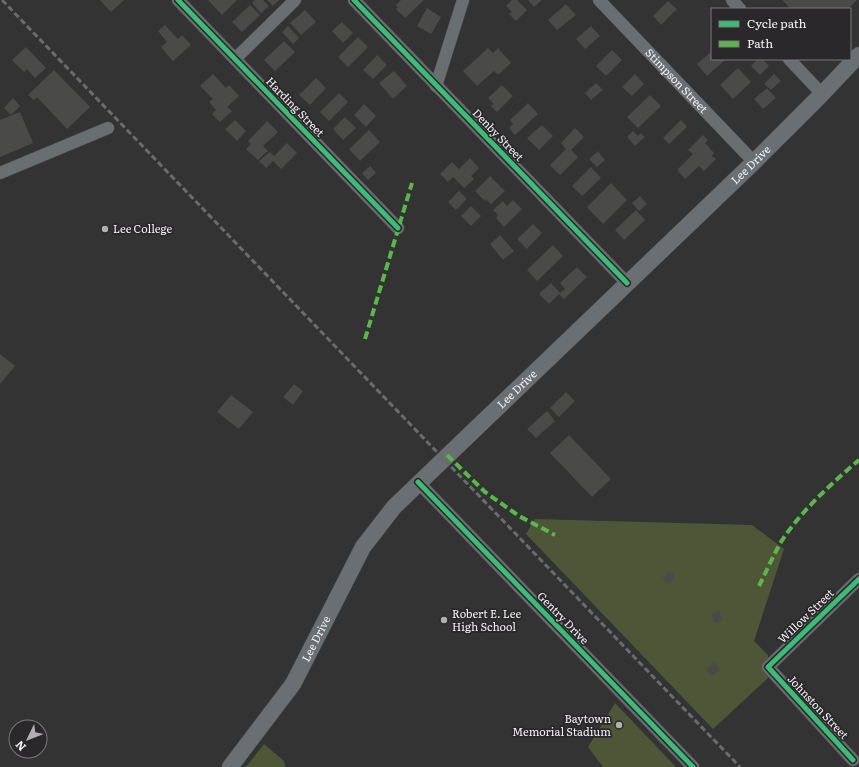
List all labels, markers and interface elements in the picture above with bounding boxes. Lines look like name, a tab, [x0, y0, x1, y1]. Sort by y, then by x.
legend	[711, 8, 851, 60]
text: Cycle path	[747, 14, 807, 32]
text: Path	[747, 34, 773, 52]
street label: Stimpson Street	[642, 44, 712, 117]
street label: Harding Street	[263, 73, 329, 140]
street label: Denby Street	[470, 104, 528, 165]
street label: Lee Drive	[727, 141, 774, 187]
place label: Lee College	[113, 220, 172, 236]
marker: Lee College	[100, 224, 110, 234]
street label: Lee Drive	[493, 365, 540, 411]
street label: Willow Street	[774, 584, 837, 646]
street label: Gentry Drive	[534, 587, 593, 647]
place label: Robert E. Lee High School	[452, 605, 521, 634]
street label: Lee Drive	[297, 612, 334, 664]
marker: Robert E. Lee High School	[439, 615, 449, 625]
street label: Johnston Street	[785, 671, 853, 742]
place label: Baytown Memorial Stadium	[512, 710, 611, 739]
north arrow	[8, 719, 48, 759]
marker: Baytown Memorial Stadium	[614, 720, 624, 730]
text: N	[11, 738, 29, 755]

